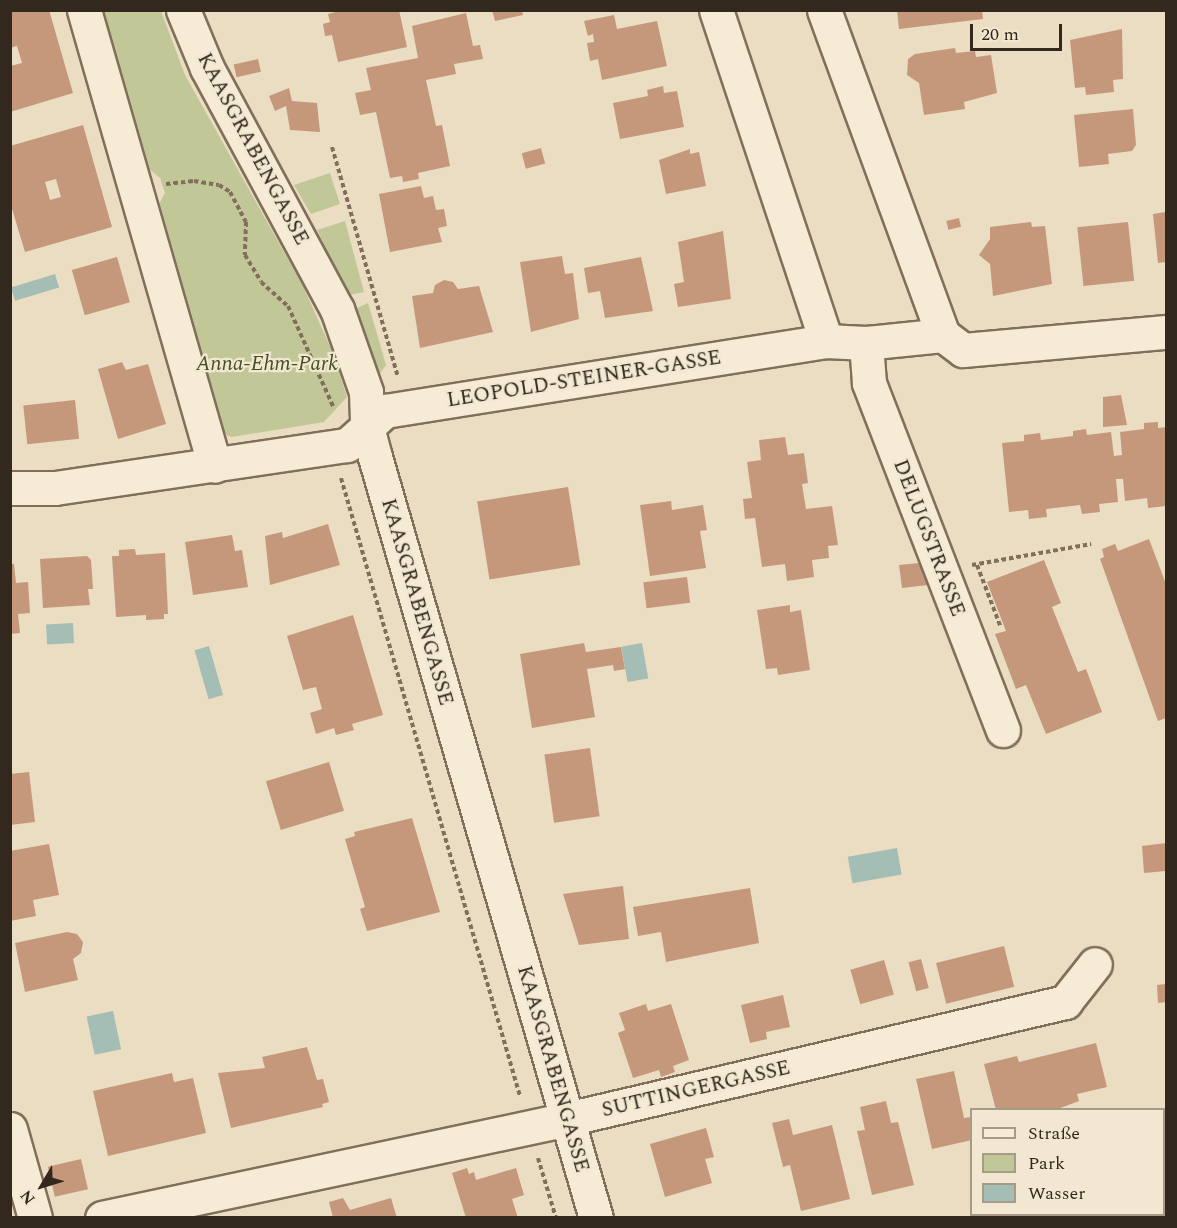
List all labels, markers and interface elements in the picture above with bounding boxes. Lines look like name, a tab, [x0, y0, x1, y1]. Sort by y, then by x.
scale bar	[973, 12, 1064, 50]
text: 20 m	[981, 21, 1019, 48]
street label: KAASGRABENGASSE	[192, 49, 314, 249]
street label: LEOPOLD-STEINER-GASSE	[445, 345, 723, 413]
park label: Anna-Ehm-Park	[196, 351, 338, 377]
street label: DELUGSTRASSE	[887, 456, 971, 620]
street label: KAASGRABENGASSE	[375, 496, 459, 708]
street label: KAASGRABENGASSE	[511, 963, 595, 1175]
street label: SUTTINGERGASSE	[599, 1055, 793, 1123]
legend	[970, 1108, 1165, 1216]
text: Straße	[1028, 1120, 1080, 1147]
text: Park	[1028, 1150, 1065, 1177]
north arrow	[12, 1156, 72, 1216]
text: Wasser	[1028, 1180, 1085, 1207]
text: N	[14, 1185, 41, 1210]

